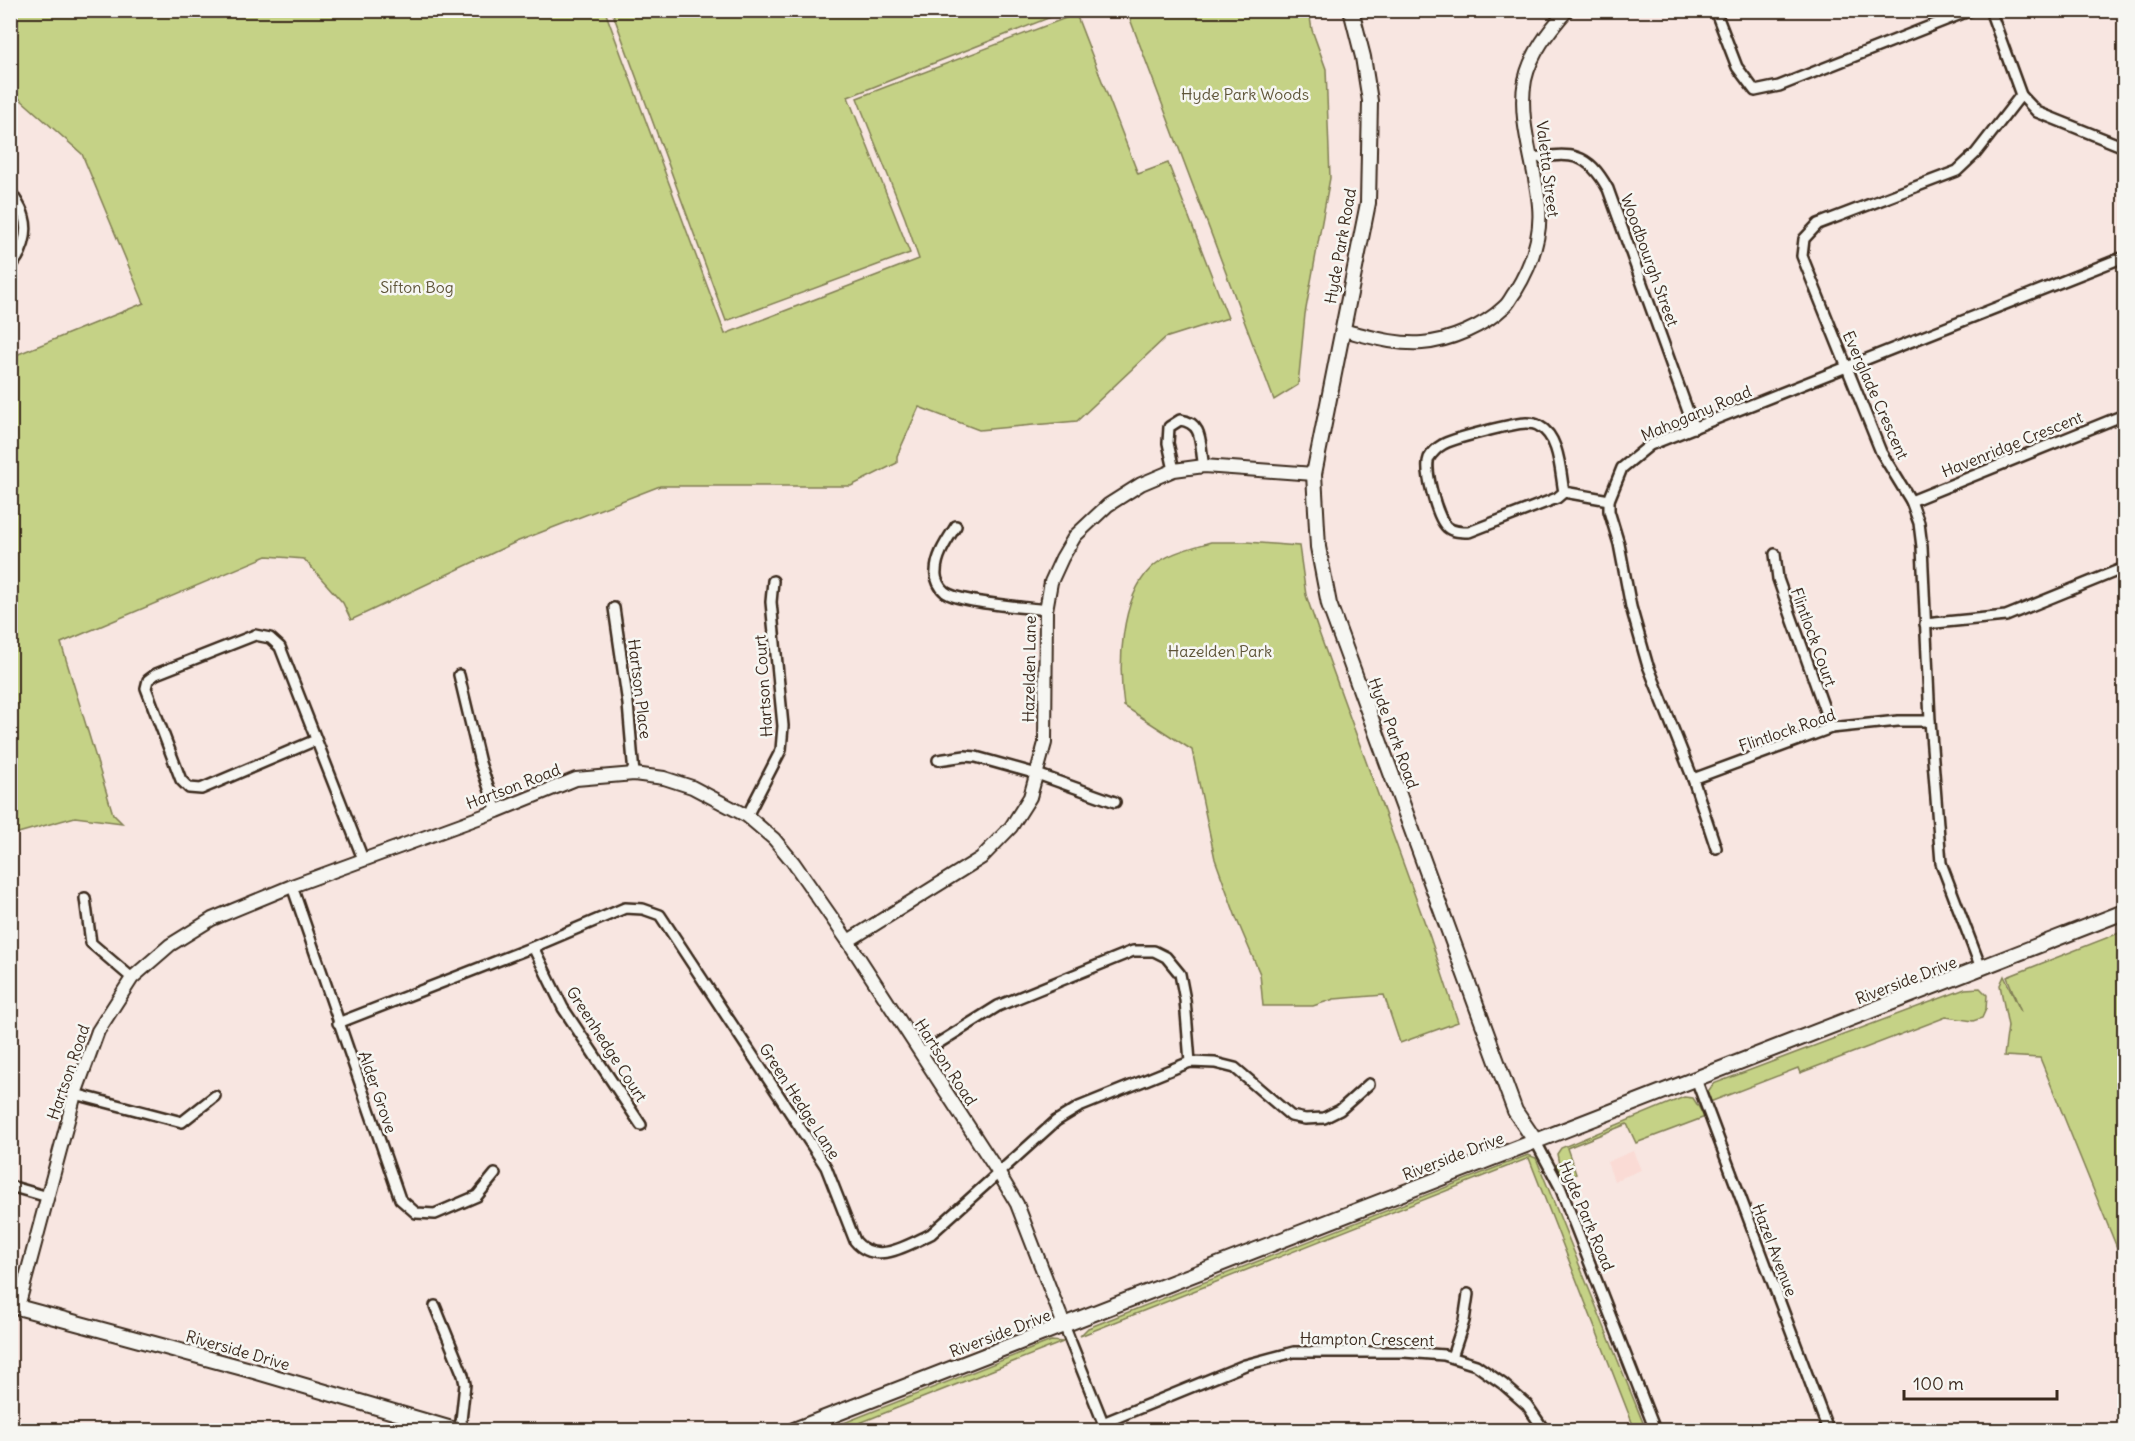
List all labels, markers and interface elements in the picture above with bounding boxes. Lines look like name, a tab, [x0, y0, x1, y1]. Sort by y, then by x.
park label: Hyde Park Woods	[1181, 84, 1309, 104]
street label: Valetta Street	[1532, 120, 1564, 219]
street label: Hyde Park Road	[1320, 187, 1360, 305]
street label: Woodbourgh Street	[1617, 191, 1683, 330]
park label: Sifton Bog	[380, 277, 454, 297]
street label: Everglade Crescent	[1839, 328, 1914, 463]
street label: Mahogany Road	[1638, 381, 1754, 445]
street label: Havenridge Crescent	[1938, 406, 2086, 481]
street label: Flintlock Court	[1787, 585, 1841, 690]
street label: Hazelden Lane	[1018, 615, 1040, 723]
street label: Hartson Court	[749, 634, 777, 738]
street label: Hartson Place	[624, 638, 656, 740]
park label: Hazelden Park	[1168, 641, 1272, 661]
street label: Hyde Park Road	[1365, 675, 1423, 791]
street label: Flintlock Road	[1736, 704, 1838, 756]
street label: Hartson Road	[463, 759, 563, 813]
street label: Riverside Drive	[1852, 951, 1960, 1009]
street label: Greenhedge Court	[562, 983, 652, 1106]
street label: Hartson Road	[911, 1015, 981, 1109]
street label: Hartson Road	[42, 1022, 94, 1122]
street label: Green Hedge Lane	[755, 1039, 845, 1163]
street label: Alder Grove	[355, 1048, 401, 1136]
street label: Riverside Drive	[1399, 1127, 1507, 1185]
street label: Hyde Park Road	[1555, 1158, 1619, 1274]
street label: Hazel Avenue	[1748, 1201, 1802, 1299]
street label: Riverside Drive	[946, 1304, 1054, 1362]
street label: Riverside Drive	[184, 1326, 292, 1374]
street label: Hampton Crescent	[1300, 1328, 1435, 1350]
scale bar	[1904, 1363, 2057, 1401]
text: 100 m	[1913, 1372, 1964, 1395]

